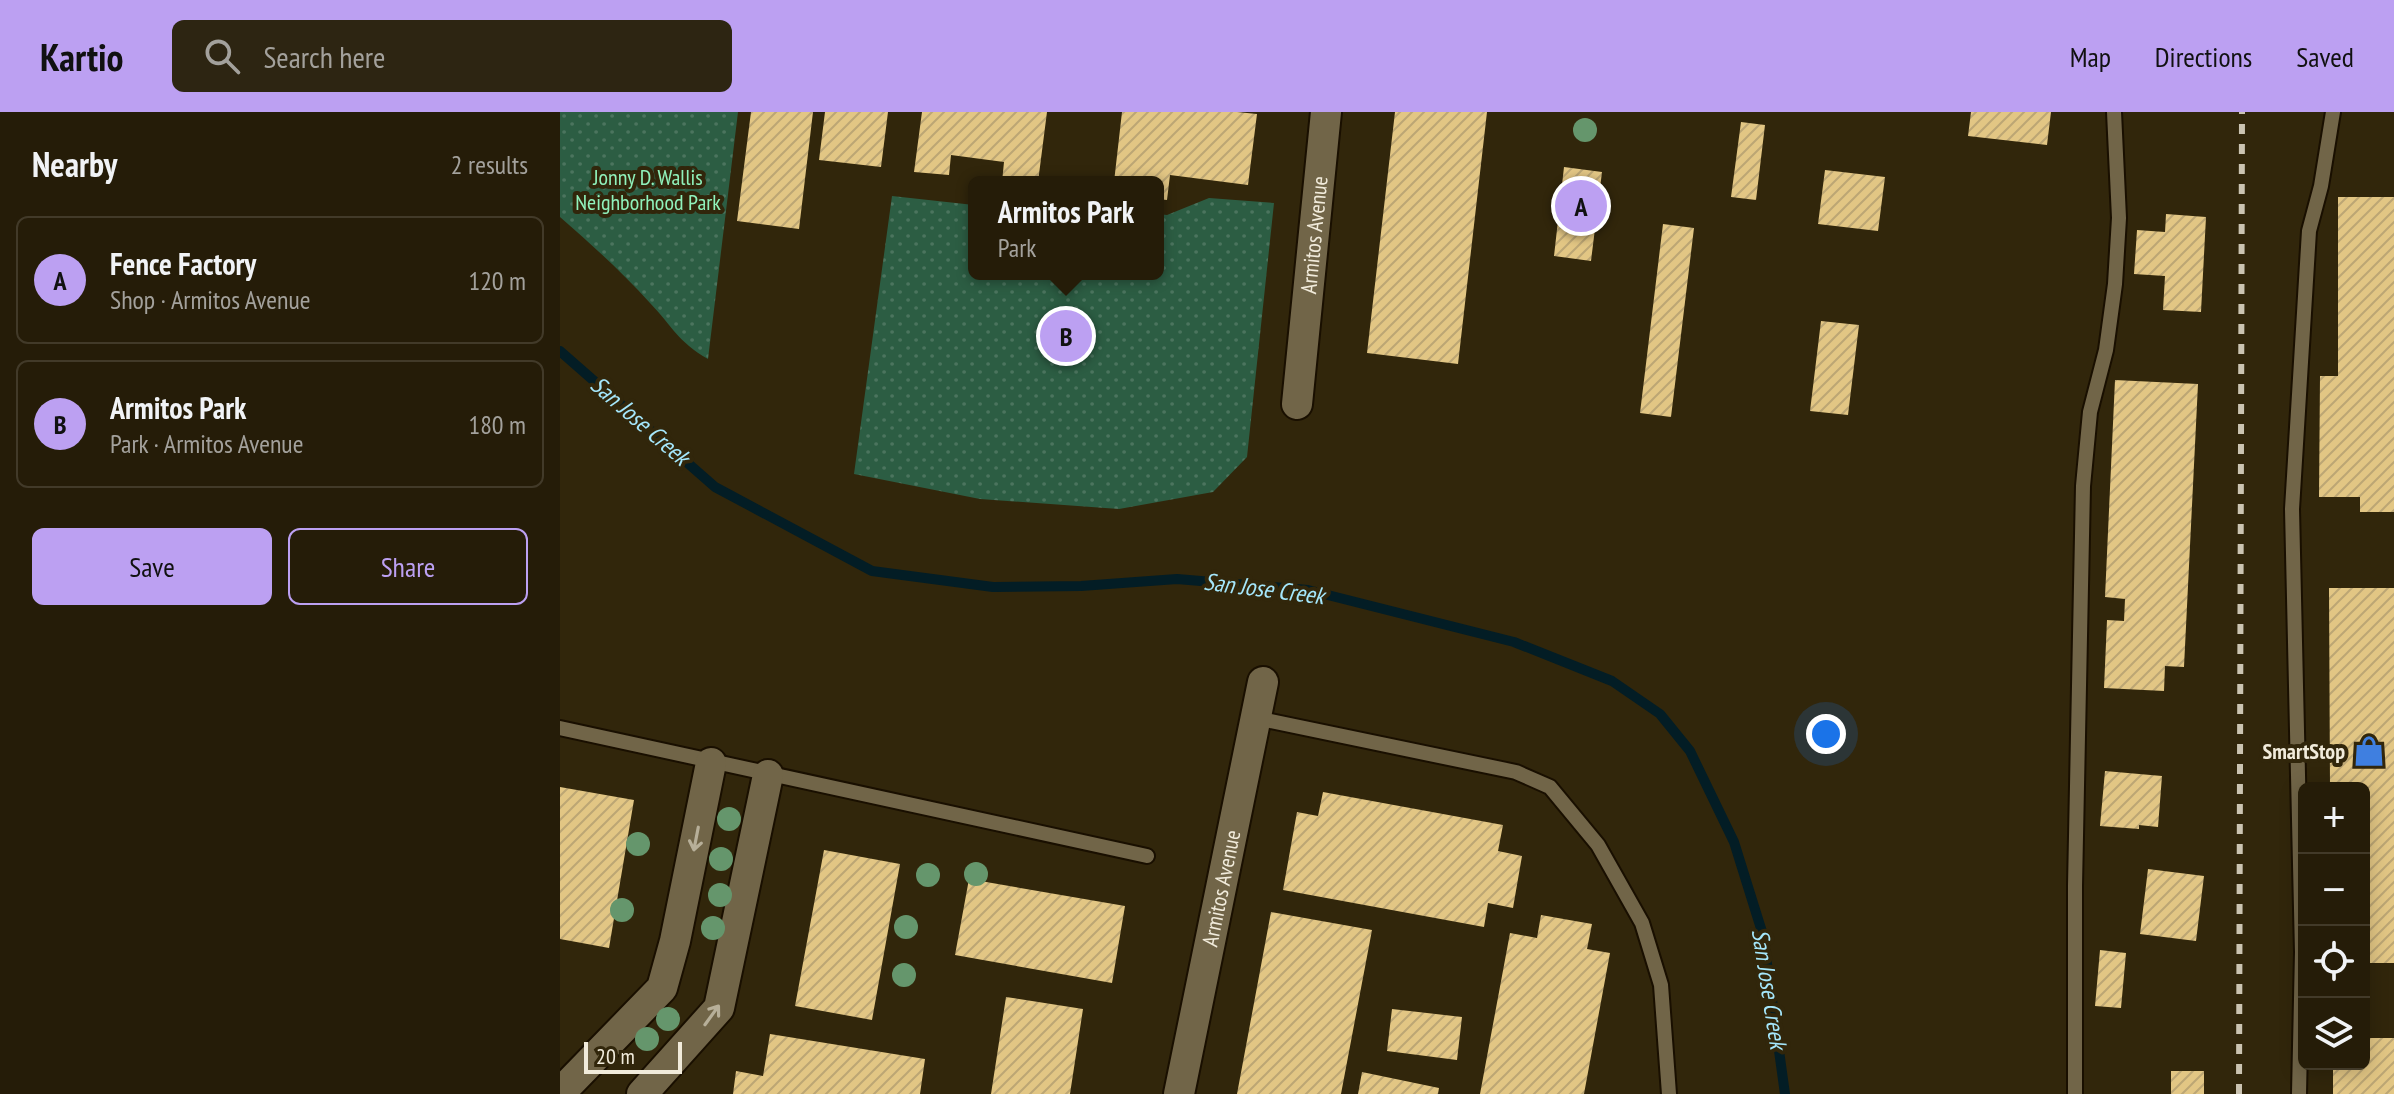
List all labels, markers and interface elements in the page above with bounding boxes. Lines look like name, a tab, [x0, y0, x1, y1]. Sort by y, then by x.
search box	[172, 20, 732, 92]
text: Kartio	[40, 32, 124, 81]
icon: search	[200, 34, 244, 78]
text: Search here	[264, 37, 385, 76]
text: Map	[2070, 38, 2111, 75]
text: Directions	[2155, 38, 2252, 75]
text: Saved	[2296, 38, 2354, 75]
text: Nearby	[32, 142, 117, 186]
text: 2 results	[451, 148, 528, 181]
park label: Jonny D. Wallis Neighborhood Park	[575, 163, 721, 216]
street label: Armitos Avenue	[1294, 175, 1334, 295]
popup	[968, 176, 1164, 280]
pin: A	[1555, 176, 1607, 236]
text: Armitos Park	[998, 192, 1134, 231]
text: Park	[998, 231, 1036, 264]
text: Fence Factory	[110, 244, 256, 283]
text: A	[53, 264, 67, 297]
text: 120 m	[468, 264, 526, 297]
text: Shop · Armitos Avenue	[110, 283, 311, 316]
pin: B	[1040, 306, 1092, 366]
water label: San Jose Creek	[585, 369, 698, 474]
text: Armitos Park	[110, 388, 246, 427]
text: B	[54, 408, 66, 441]
text: 180 m	[468, 408, 526, 441]
text: Park · Armitos Avenue	[110, 427, 303, 460]
button: Save	[32, 528, 272, 605]
button: Share	[288, 528, 528, 605]
water label: San Jose Creek	[1202, 566, 1329, 612]
your location	[1806, 714, 1846, 754]
shop icon: SmartStop	[2352, 734, 2386, 768]
place label: SmartStop	[2263, 737, 2345, 765]
map controls	[2298, 782, 2370, 1070]
button: +	[2298, 782, 2370, 854]
one-way arrow	[688, 826, 703, 851]
street label: Armitos Avenue	[1195, 828, 1246, 949]
button: −	[2298, 854, 2370, 926]
button: locate	[2298, 926, 2370, 998]
water label: San Jose Creek	[1745, 927, 1795, 1054]
button: layers	[2298, 998, 2370, 1070]
one-way arrow	[704, 1004, 720, 1026]
scale bar	[584, 1038, 682, 1074]
text: 20 m	[596, 1042, 635, 1070]

